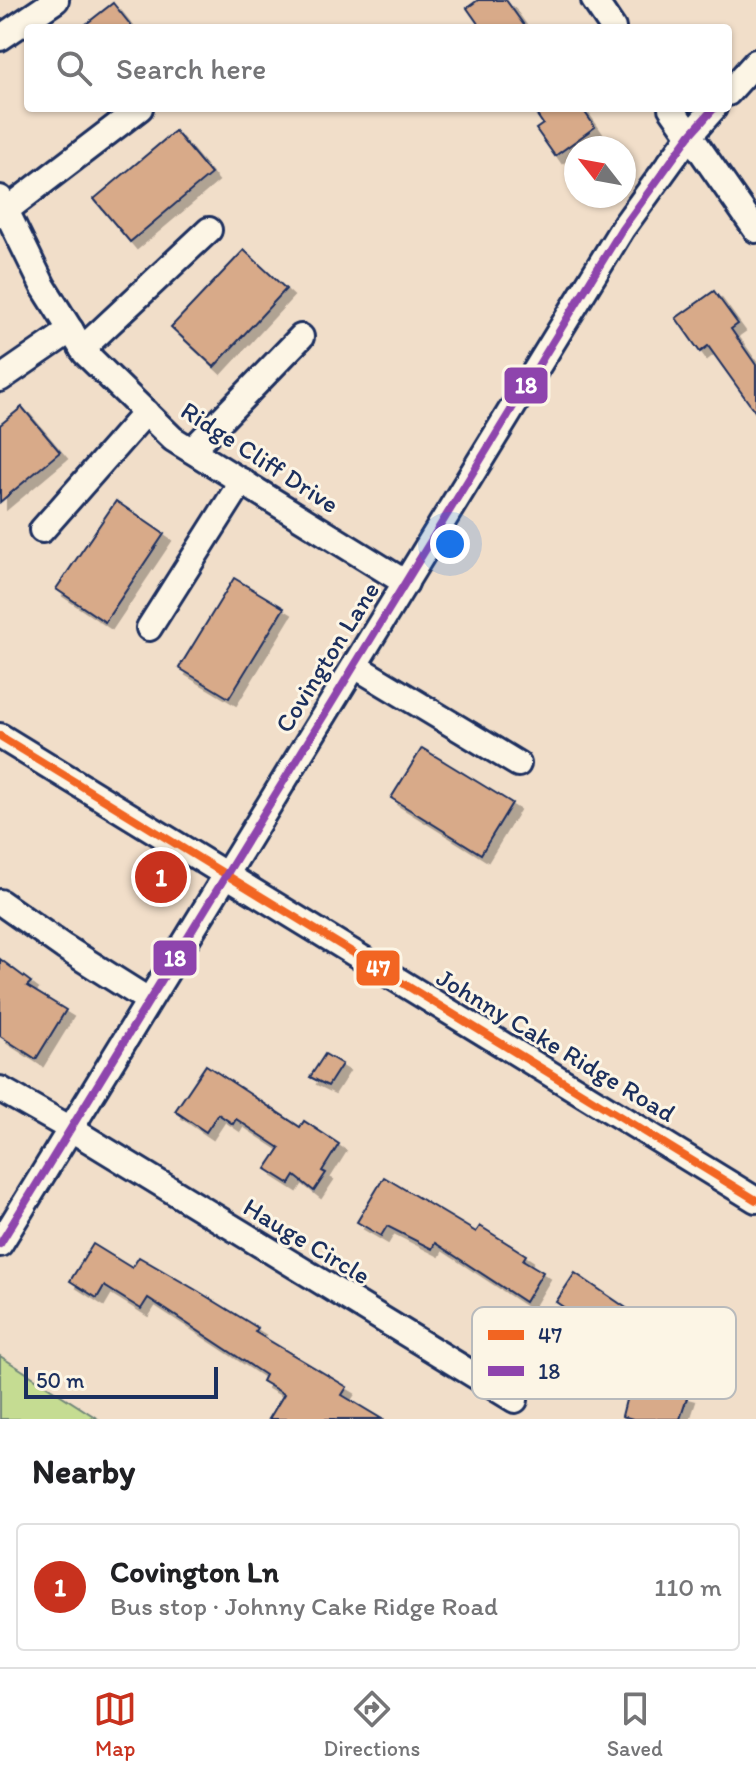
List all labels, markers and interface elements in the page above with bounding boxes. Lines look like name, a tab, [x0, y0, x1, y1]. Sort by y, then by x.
search box	[24, 24, 732, 112]
icon: search	[52, 46, 96, 90]
text: Search here	[116, 50, 266, 87]
north arrow	[564, 136, 636, 208]
line badge: 18	[503, 366, 549, 405]
text: 18	[515, 372, 537, 399]
street label: Ridge Cliff Drive	[175, 394, 345, 520]
your location	[430, 524, 470, 564]
street label: Covington Lane	[268, 575, 386, 739]
pin: 1	[135, 847, 187, 907]
line badge: 18	[152, 939, 198, 977]
text: 18	[164, 945, 186, 972]
line badge: 47	[355, 949, 401, 987]
text: 47	[366, 955, 390, 982]
street label: Johnny Cake Ridge Road	[431, 961, 681, 1129]
street label: Hauge Circle	[238, 1191, 376, 1291]
legend	[472, 1307, 736, 1399]
text: 47	[538, 1322, 562, 1349]
text: 18	[538, 1358, 560, 1385]
scale bar	[24, 1363, 218, 1399]
text: 50 m	[36, 1367, 85, 1394]
text: Nearby	[32, 1451, 135, 1492]
text: Covington Ln	[110, 1553, 279, 1590]
text: 1	[54, 1571, 66, 1603]
text: 110 m	[654, 1571, 722, 1603]
text: Bus stop · Johnny Cake Ridge Road	[110, 1590, 498, 1622]
tab: Map	[93, 1687, 137, 1762]
tab: Directions	[324, 1687, 420, 1762]
tab: Saved	[607, 1687, 663, 1762]

